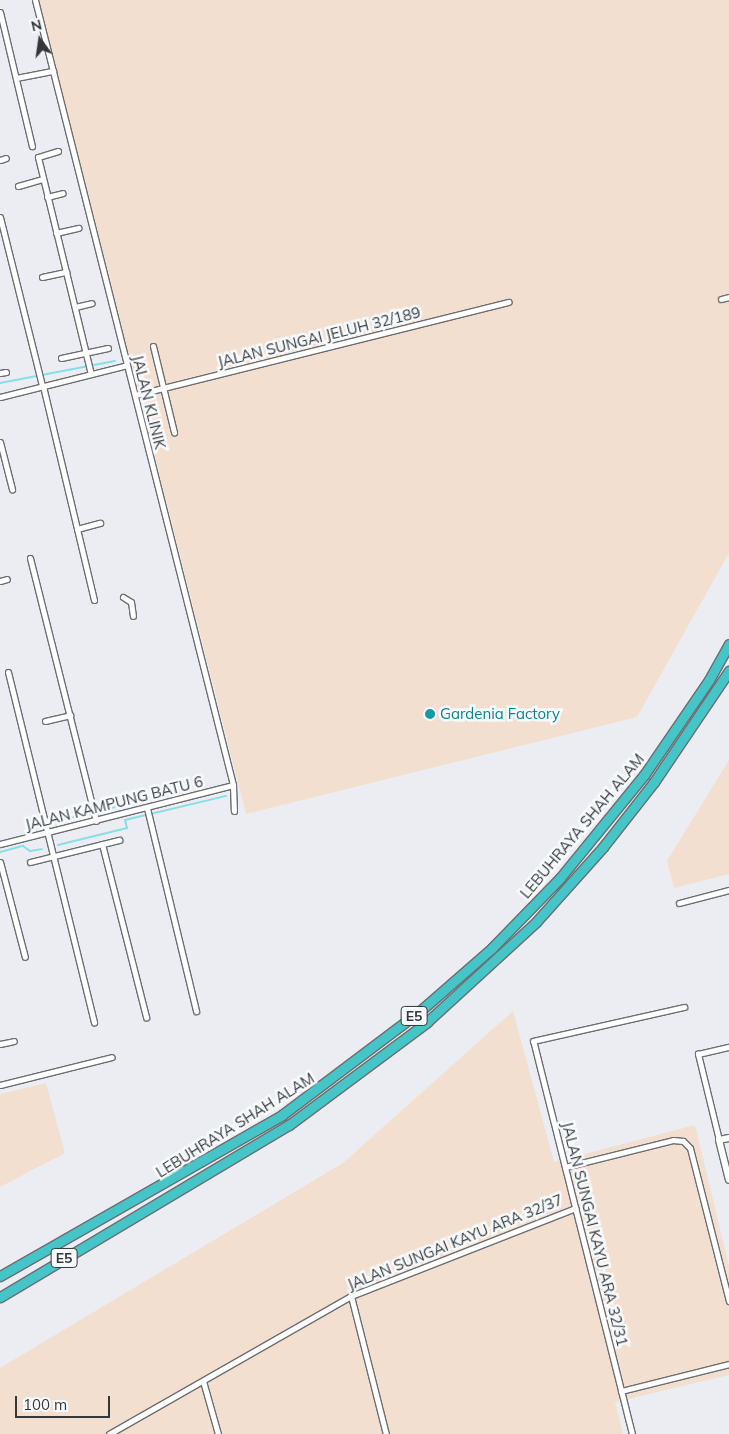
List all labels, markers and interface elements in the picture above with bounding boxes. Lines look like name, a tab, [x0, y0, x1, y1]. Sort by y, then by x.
north arrow	[15, 15, 65, 65]
text: N	[29, 15, 44, 35]
street label: JALAN SUNGAI JELUH 32/189	[216, 303, 422, 371]
street label: JALAN KLINIK	[129, 353, 169, 451]
place label: Gardenia Factory	[440, 705, 560, 723]
marker: Gardenia Factory	[424, 708, 436, 720]
street label: LEBUHRAYA SHAH ALAM	[516, 750, 648, 902]
street label: JALAN KAMPUNG BATU 6	[23, 772, 205, 834]
road number: E5	[400, 1004, 428, 1028]
street label: LEBUHRAYA SHAH ALAM	[153, 1069, 317, 1181]
street label: JALAN SUNGAI KAYU ARA 32/31	[558, 1120, 632, 1348]
street label: JALAN SUNGAI KAYU ARA 32/37	[345, 1190, 565, 1294]
road number: E5	[50, 1246, 78, 1270]
scale bar	[18, 1386, 112, 1418]
text: 100 m	[23, 1395, 67, 1414]

